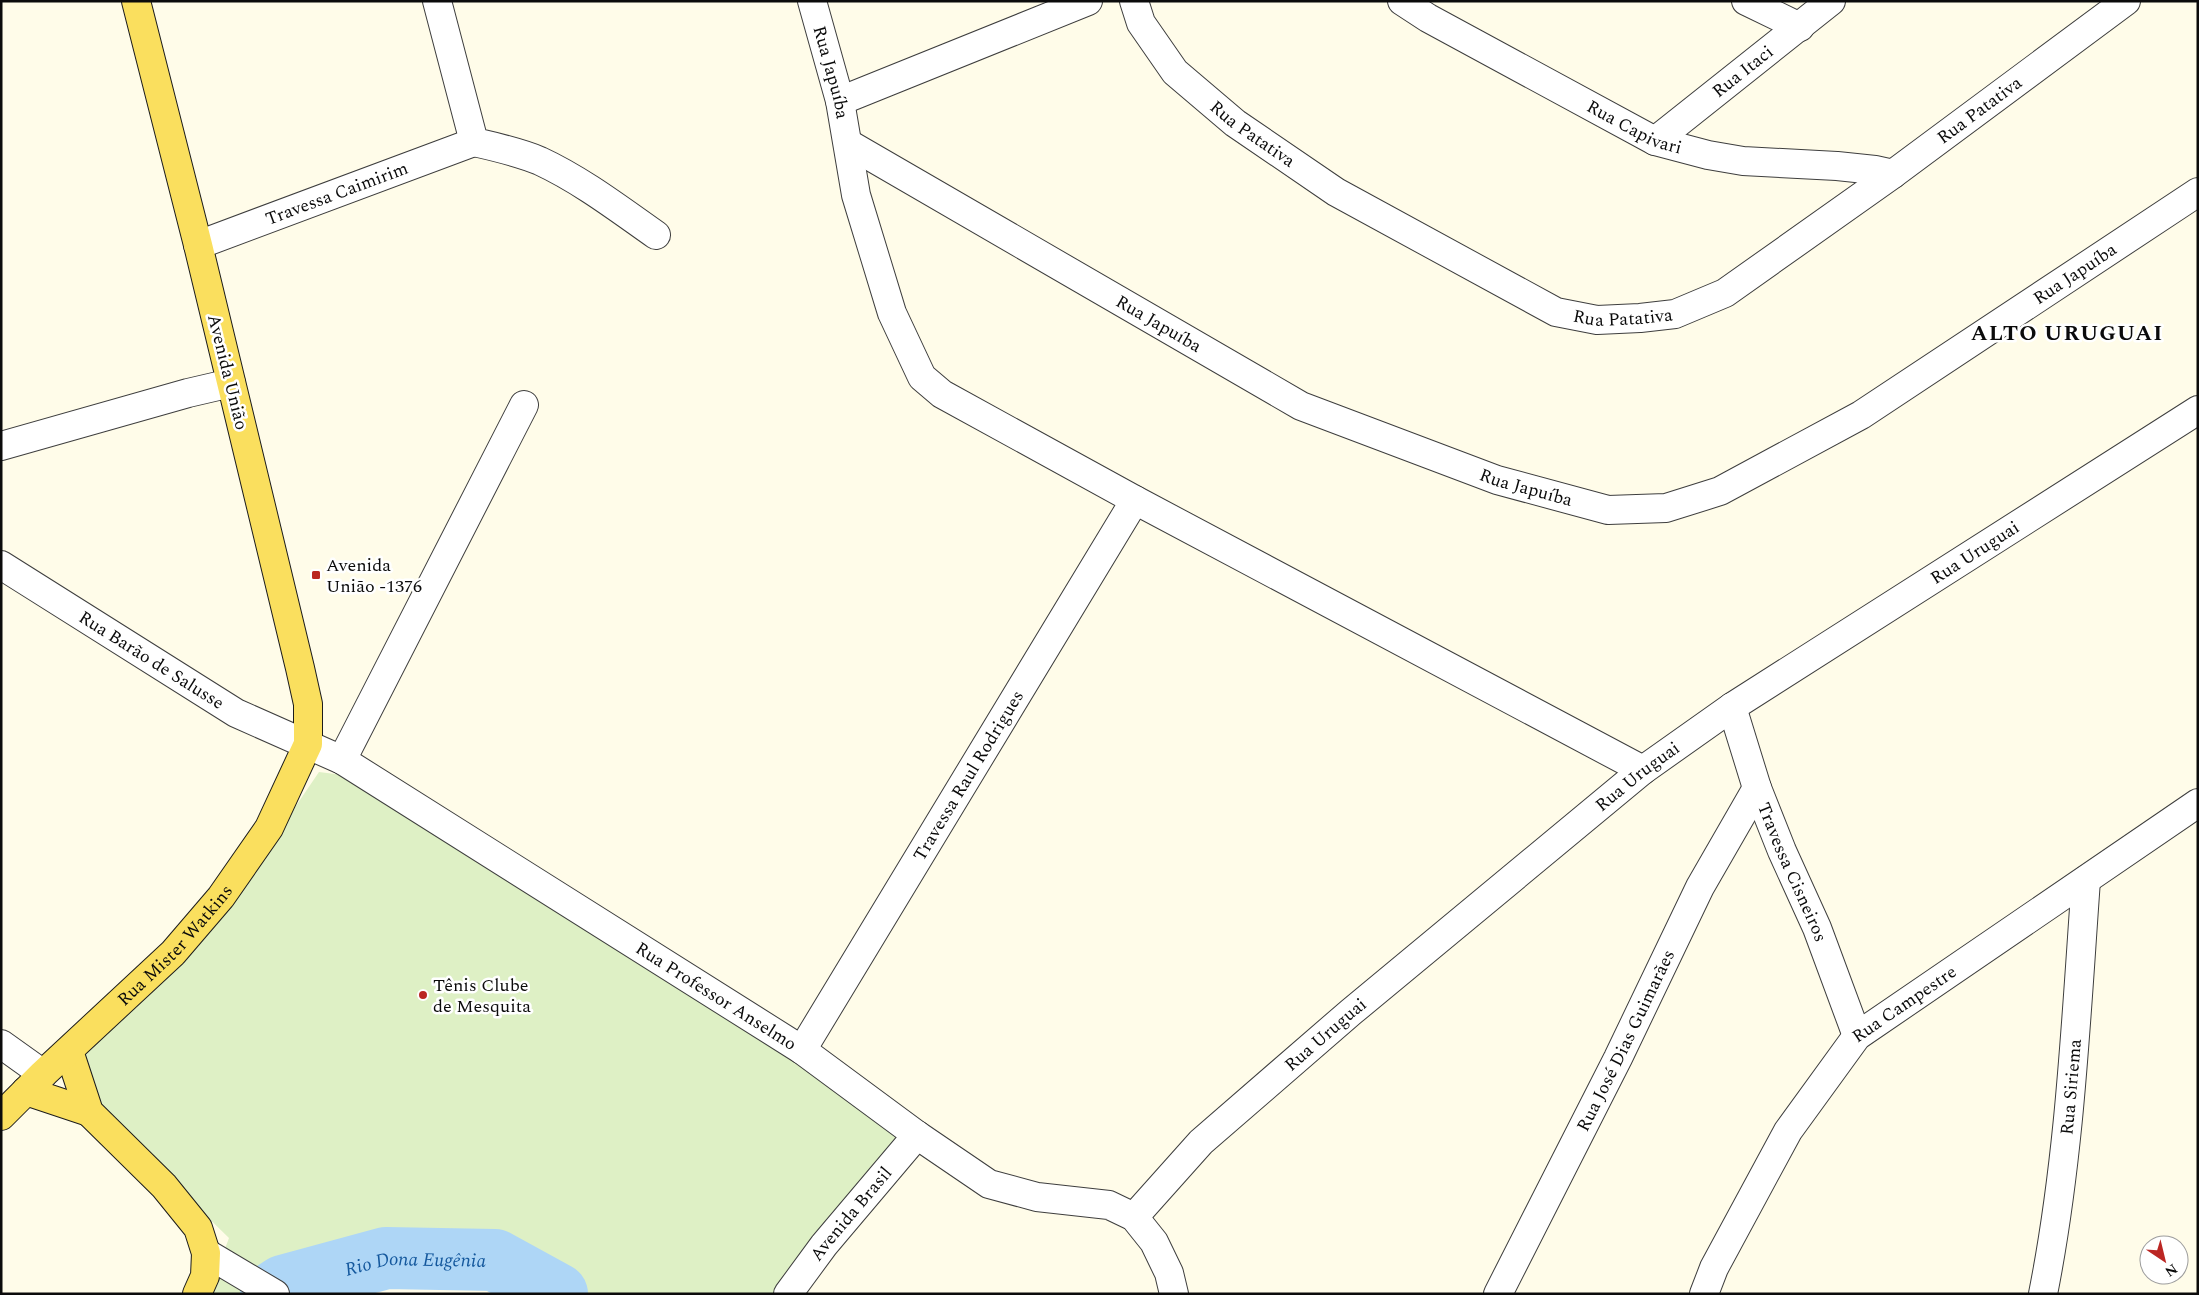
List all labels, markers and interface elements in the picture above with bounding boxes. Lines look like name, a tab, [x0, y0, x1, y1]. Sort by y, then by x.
street label: Rua Japuíba	[806, 23, 856, 121]
street label: Rua Itaci	[1706, 39, 1779, 105]
street label: Rua Patativa	[1931, 70, 2028, 151]
street label: Rua Capivari	[1582, 93, 1685, 162]
street label: Rua Patativa	[1204, 94, 1301, 174]
street label: Travessa Caimirim	[262, 155, 412, 233]
street label: Rua Japuíba	[2028, 236, 2122, 312]
street label: Rua Japuíba	[1110, 288, 1207, 360]
street label: Rua Patativa	[1571, 301, 1674, 334]
street label: Avenida União	[200, 311, 255, 433]
district label: ALTO URUGUAI	[1971, 317, 2163, 350]
street label: Rua Japuíba	[1475, 462, 1576, 514]
street label: Rua Uruguai	[1925, 514, 2025, 591]
place label: Avenida União -1376	[326, 552, 422, 600]
marker: Avenida União -1376	[310, 569, 322, 581]
street label: Rua Barão de Salusse	[73, 604, 230, 716]
street label: Travessa Raul Rodrigues	[906, 685, 1031, 866]
street label: Rua Uruguai	[1589, 735, 1686, 818]
street label: Travessa Cisneiros	[1750, 798, 1834, 946]
street label: Rua Mister Watkins	[111, 879, 240, 1013]
street label: Rua Professor Anselmo	[630, 935, 802, 1057]
street label: Rua José Dias Guimarães	[1570, 945, 1682, 1136]
street label: Rua Campestre	[1846, 959, 1962, 1050]
place label: Tênis Clube de Mesquita	[433, 972, 531, 1020]
marker: Tênis Clube de Mesquita	[417, 989, 429, 1001]
street label: Rua Uruguai	[1279, 991, 1373, 1078]
street label: Rua Siriema	[2053, 1038, 2089, 1136]
street label: Avenida Brasil	[803, 1161, 899, 1267]
north arrow	[2139, 1235, 2189, 1285]
water label: Rio Dona Eugênia	[342, 1245, 487, 1285]
text: N	[2160, 1258, 2182, 1282]

